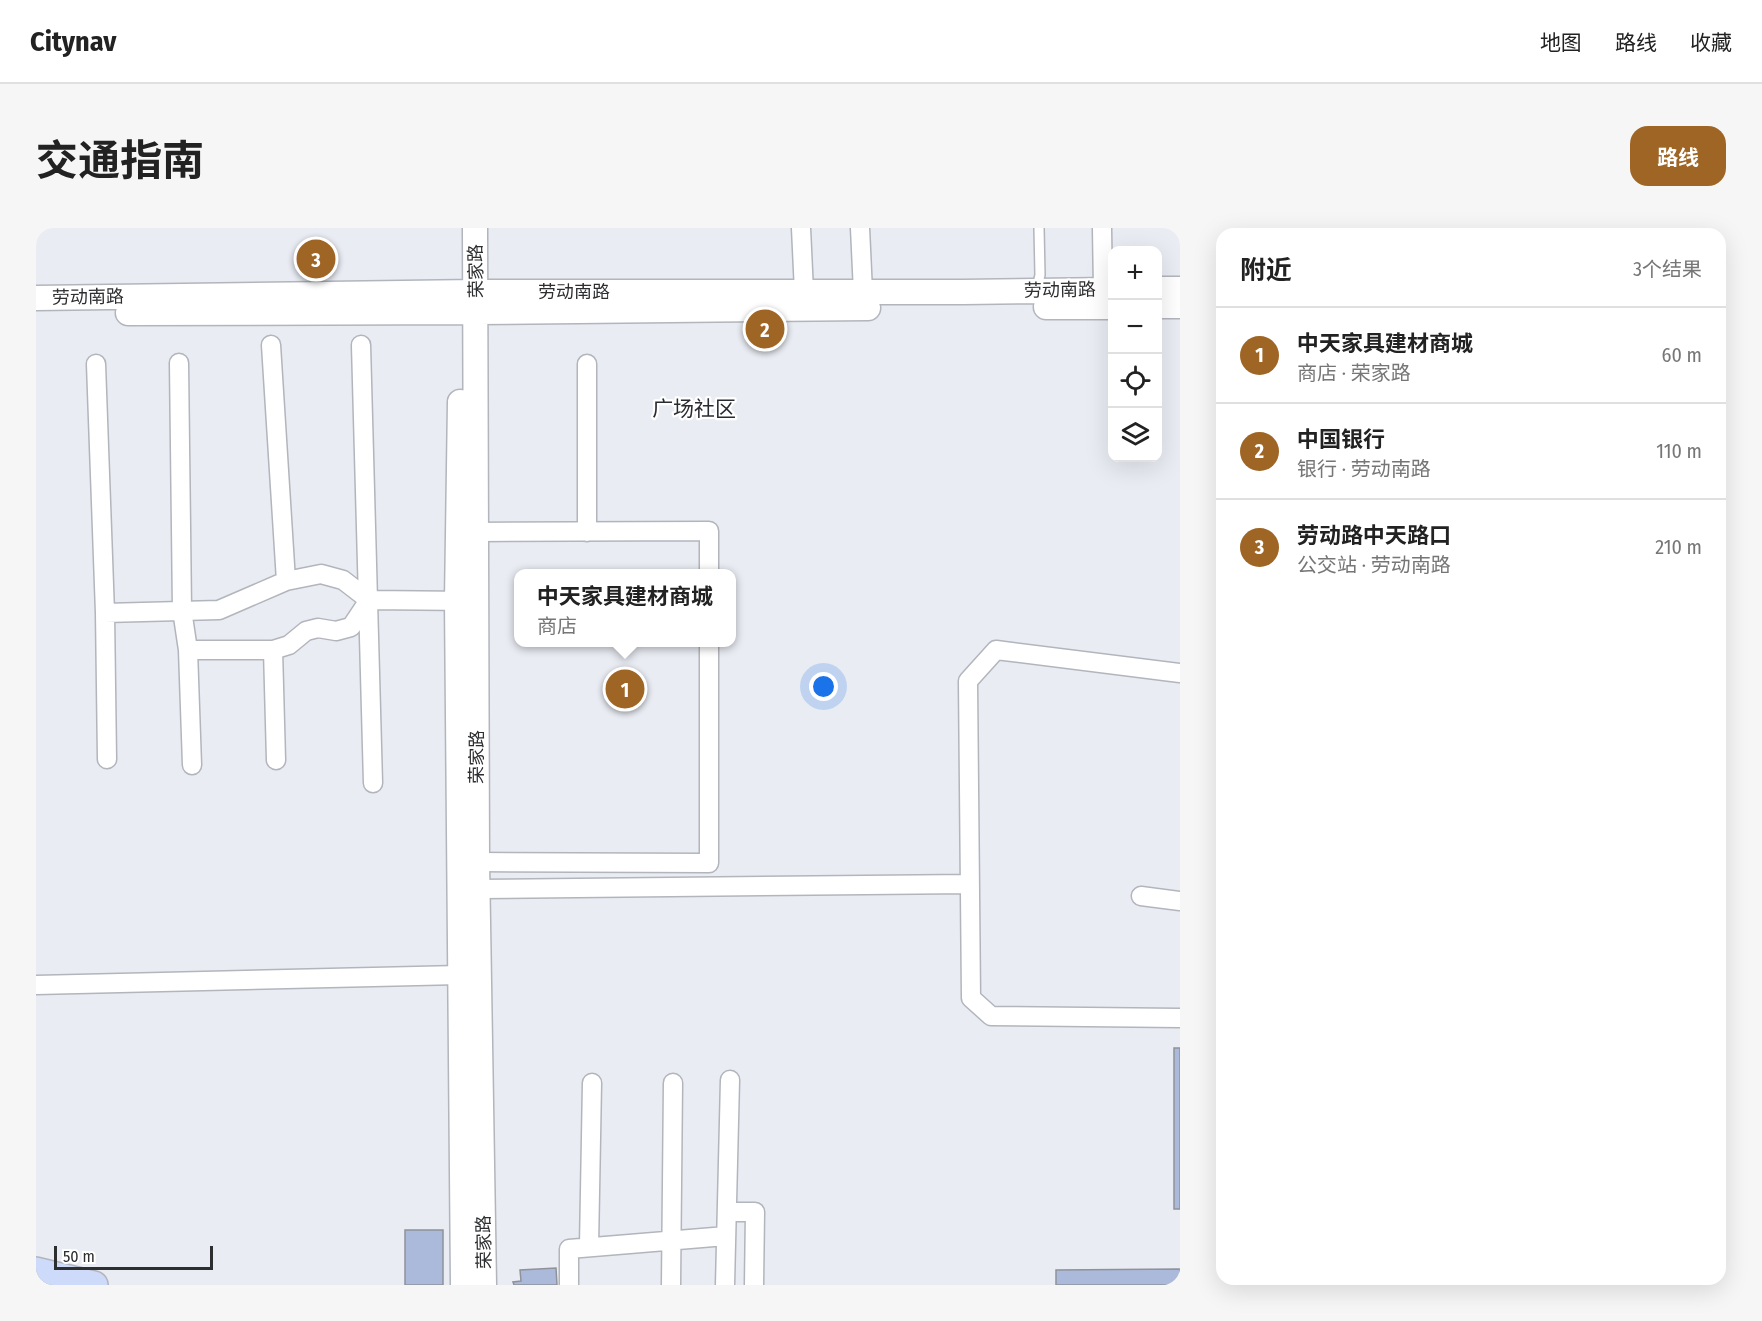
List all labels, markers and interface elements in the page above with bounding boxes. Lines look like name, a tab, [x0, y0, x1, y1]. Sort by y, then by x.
text: Citynav	[30, 25, 116, 58]
text: 地图	[1540, 30, 1582, 56]
text: 路线	[1615, 30, 1657, 56]
text: 收藏	[1690, 30, 1732, 56]
button: 路线	[1630, 126, 1726, 186]
text: 交通指南	[36, 136, 204, 186]
pin: 3	[296, 237, 336, 282]
street label: 荣家路	[465, 244, 487, 298]
map controls	[1108, 246, 1162, 462]
button: +	[1108, 246, 1162, 300]
text: 附近	[1240, 255, 1292, 286]
text: 3个结果	[1633, 257, 1702, 281]
street label: 劳动南路	[1024, 278, 1096, 302]
street label: 劳动南路	[538, 281, 610, 303]
street label: 劳动南路	[52, 285, 124, 309]
button: −	[1108, 300, 1162, 354]
pin: 2	[746, 306, 784, 352]
text: 中天家具建材商城	[1297, 330, 1473, 357]
text: 1	[1255, 343, 1264, 367]
text: 60 m	[1662, 343, 1702, 367]
button: locate	[1108, 354, 1162, 408]
text: 商店 · 荣家路	[1297, 361, 1411, 385]
district label: 广场社区	[652, 396, 736, 422]
button: layers	[1108, 408, 1162, 462]
text: 中国银行	[1297, 426, 1385, 453]
text: 2	[1255, 439, 1264, 463]
text: 110 m	[1656, 439, 1702, 463]
text: 银行 · 劳动南路	[1297, 457, 1431, 481]
text: 劳动路中天路口	[1297, 522, 1451, 549]
text: 3	[1255, 535, 1264, 559]
text: 210 m	[1655, 535, 1702, 559]
text: 公交站 · 劳动南路	[1297, 553, 1451, 577]
popup	[514, 569, 736, 647]
text: 中天家具建材商城	[537, 583, 713, 610]
text: 商店	[537, 614, 577, 638]
pin: 1	[606, 666, 644, 712]
your location	[809, 672, 838, 701]
street label: 荣家路	[466, 730, 488, 784]
street label: 荣家路	[473, 1215, 495, 1269]
scale bar	[54, 1243, 213, 1270]
text: 50 m	[63, 1247, 95, 1266]

